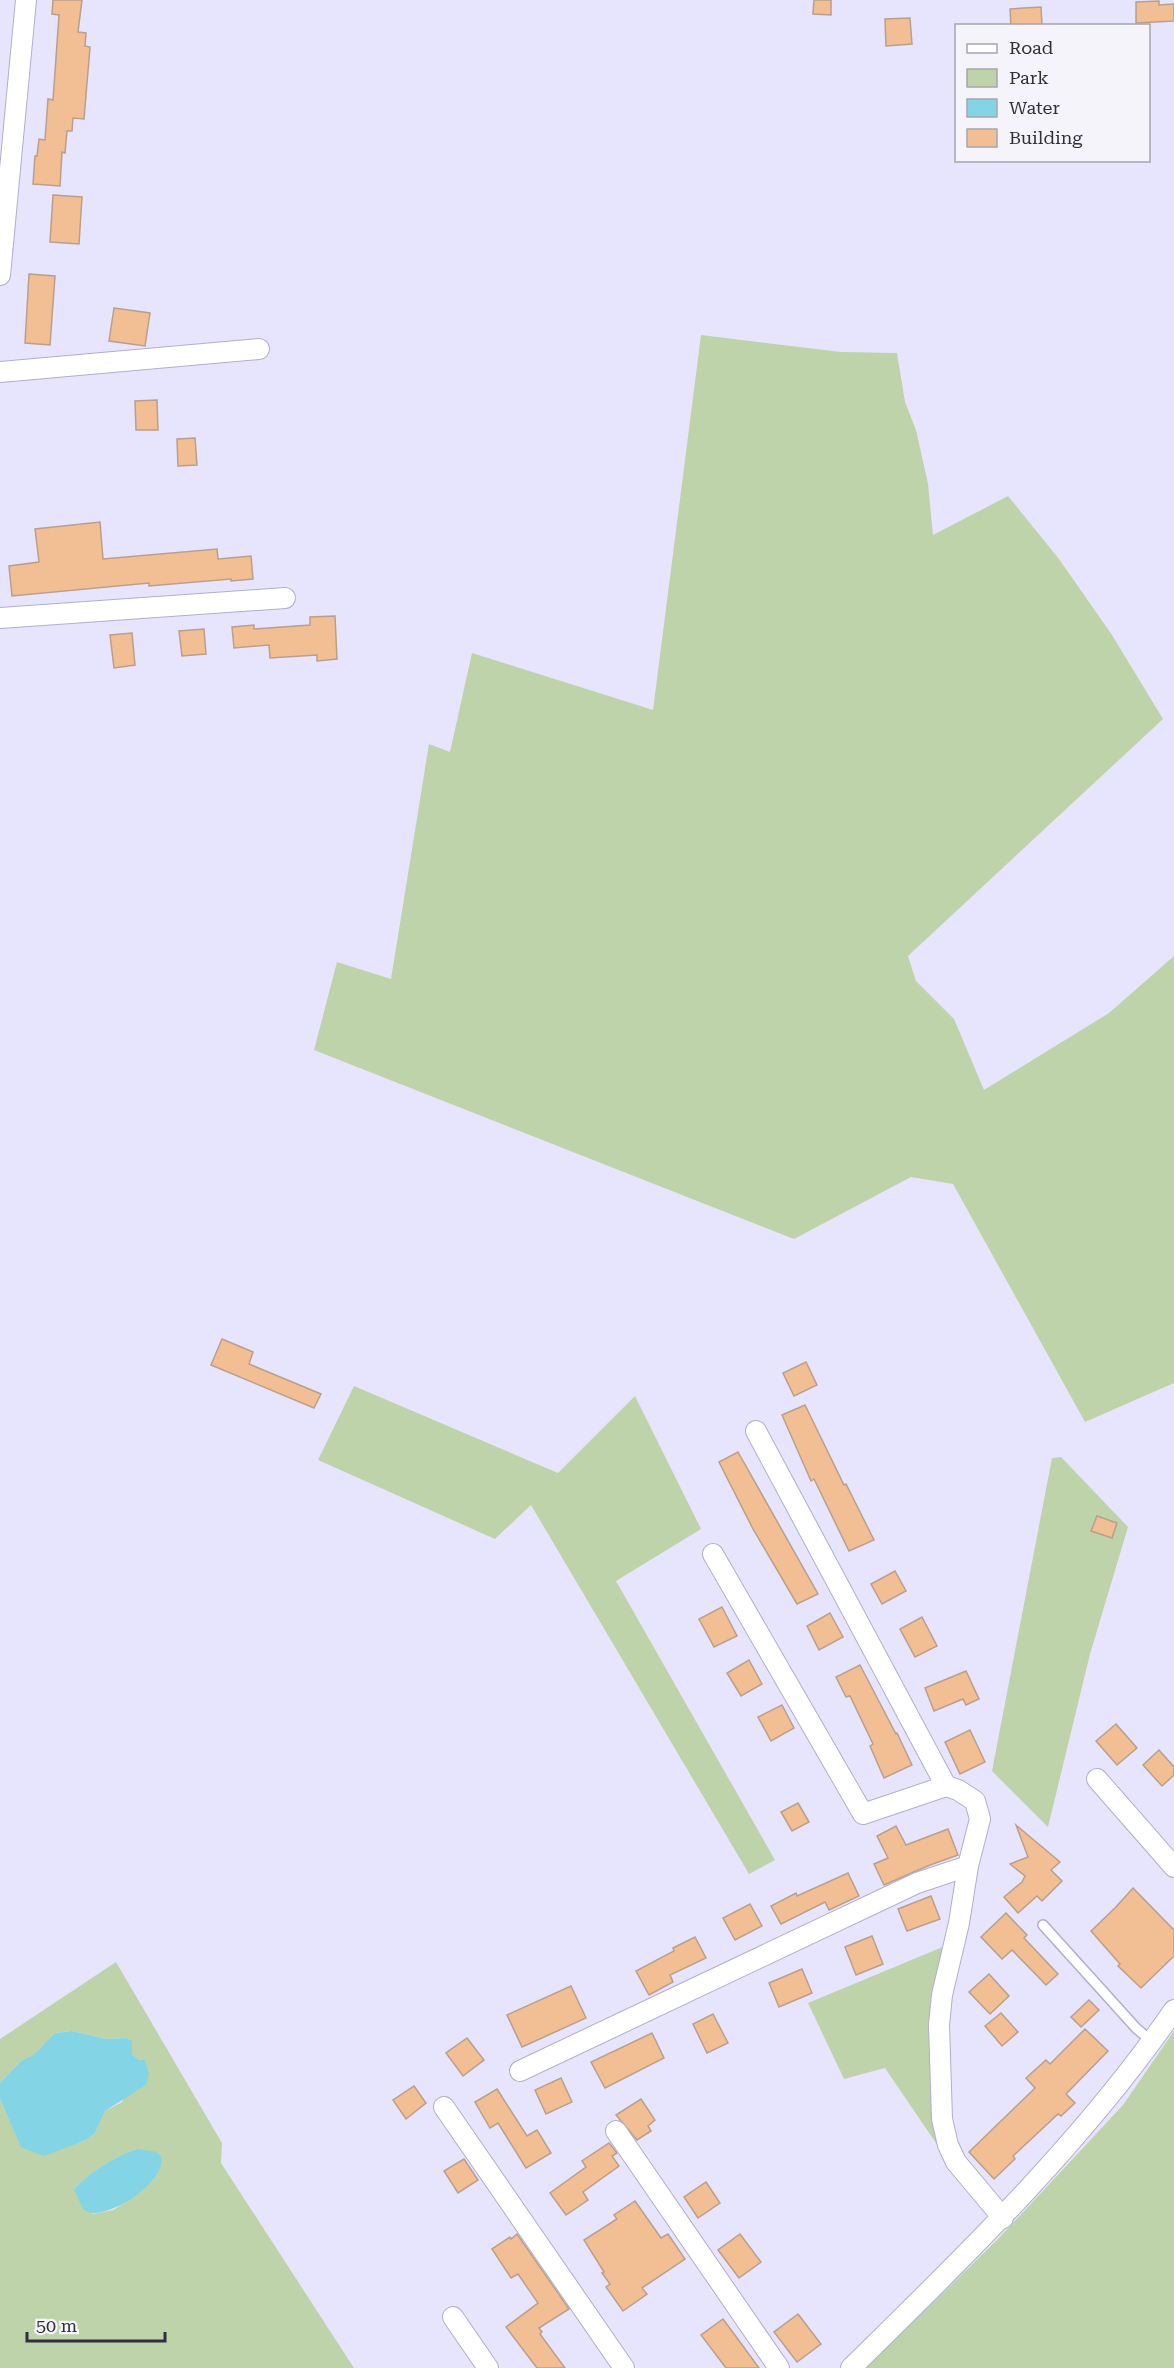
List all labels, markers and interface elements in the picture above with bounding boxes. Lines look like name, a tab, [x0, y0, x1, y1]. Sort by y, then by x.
legend	[955, 24, 1150, 162]
text: Road	[1009, 37, 1054, 58]
text: Park	[1009, 67, 1049, 88]
text: Water	[1009, 97, 1060, 118]
text: Building	[1009, 127, 1083, 148]
scale bar	[27, 2305, 165, 2343]
text: 50 m	[36, 2315, 77, 2336]

